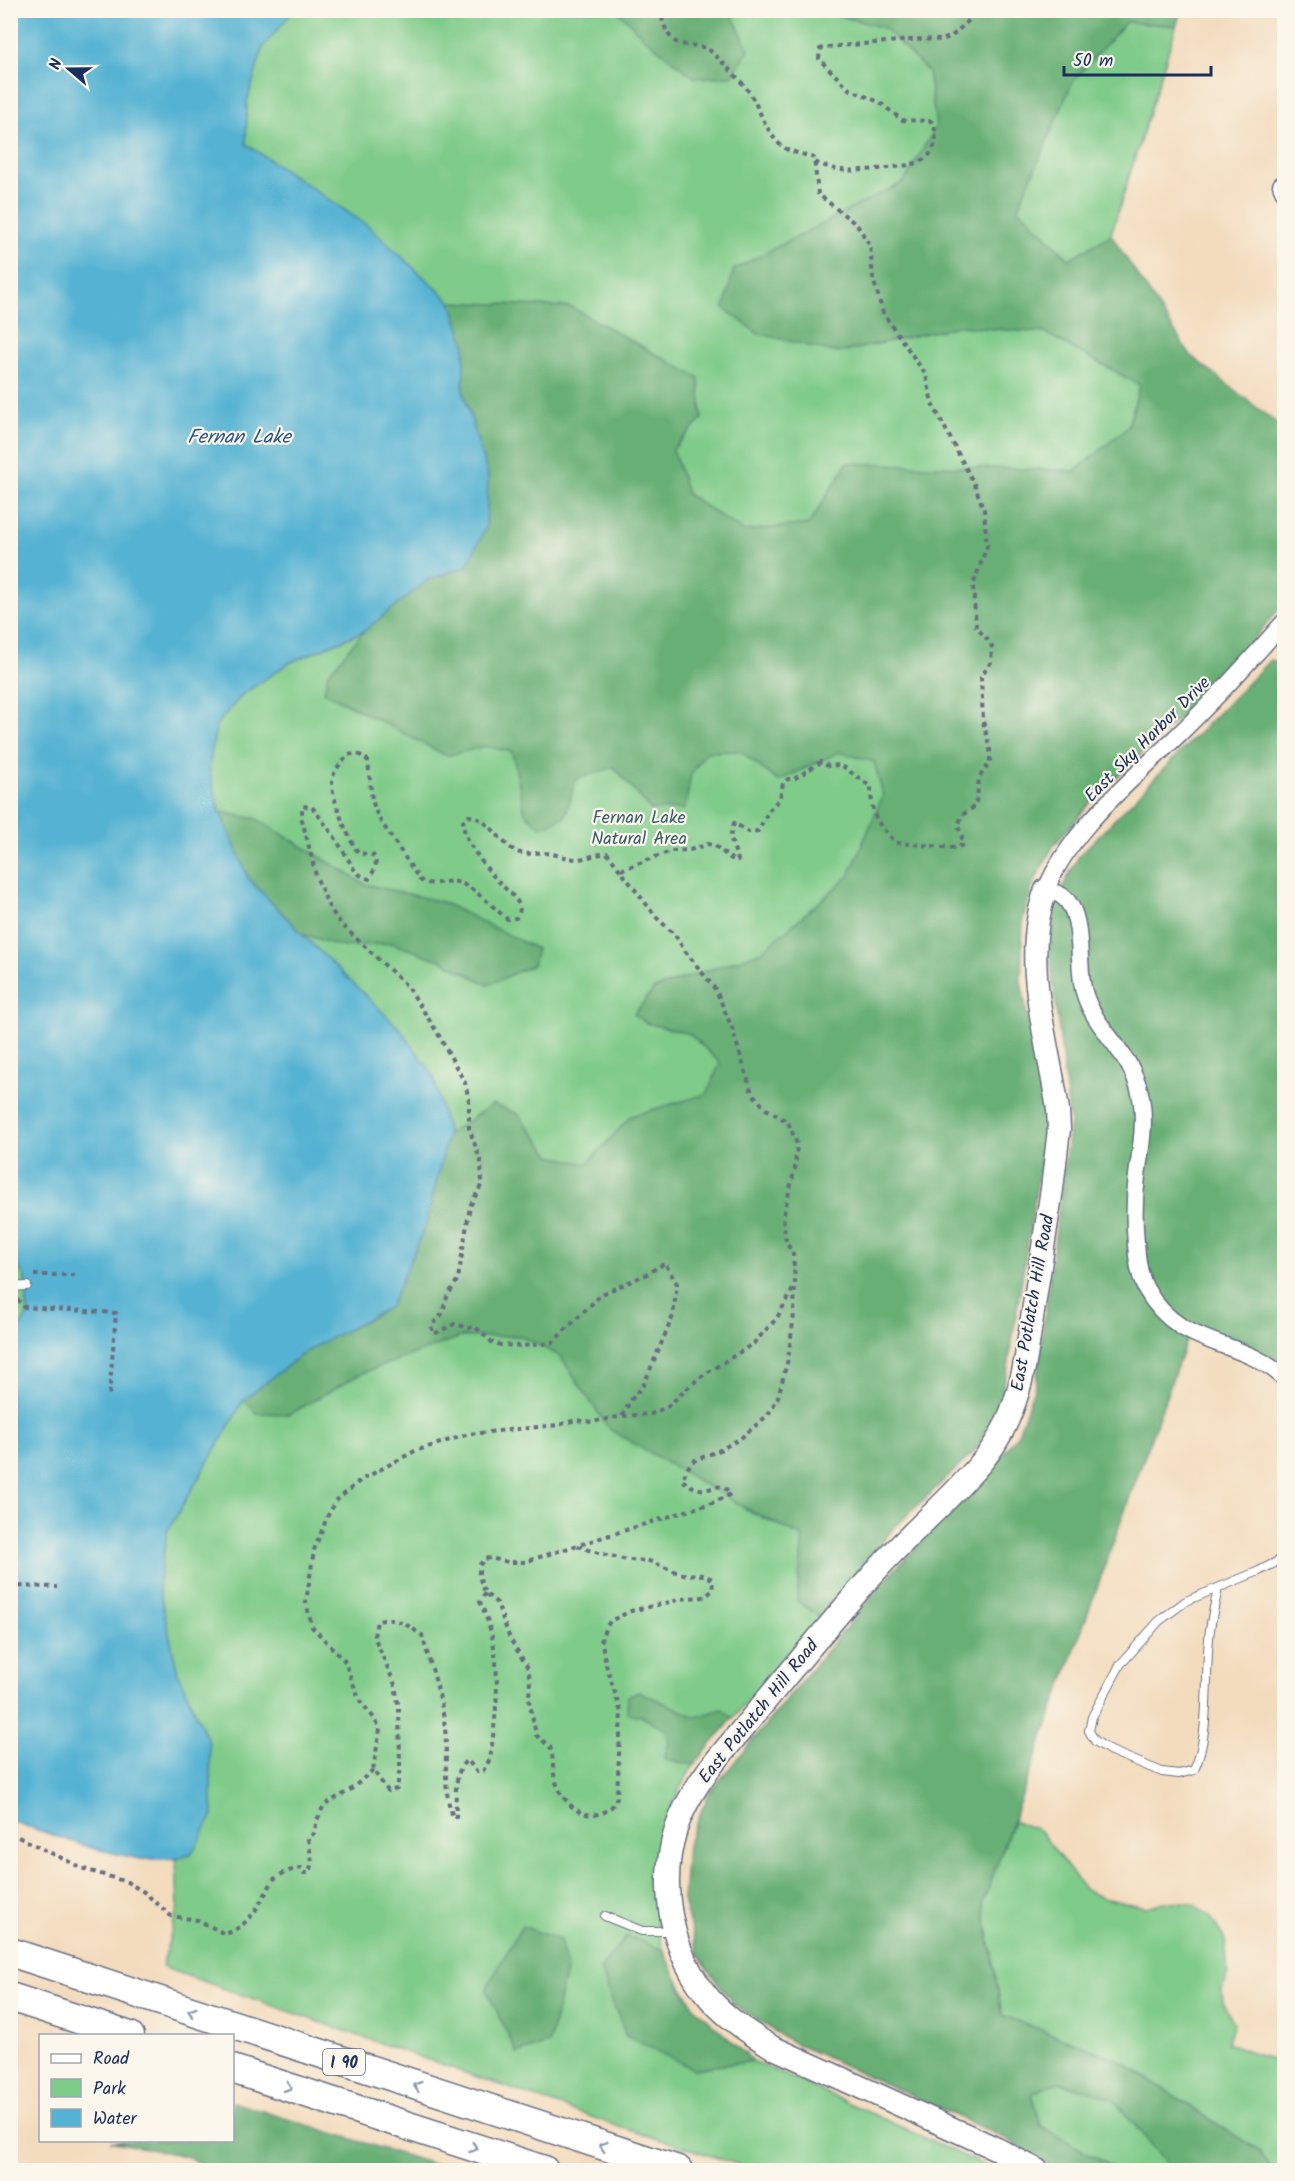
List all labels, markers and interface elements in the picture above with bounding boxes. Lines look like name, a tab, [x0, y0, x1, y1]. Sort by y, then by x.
north arrow	[39, 39, 99, 99]
scale bar	[1064, 39, 1211, 77]
text: 50 m	[1073, 47, 1113, 76]
text: N	[43, 55, 70, 73]
water label: Fernan Lake	[187, 422, 293, 454]
street label: East Sky Harbor Drive	[1078, 670, 1218, 810]
park label: Fernan Lake Natural Area	[591, 804, 687, 854]
street label: East Potlatch Hill Road	[1004, 1212, 1063, 1394]
street label: East Potlatch Hill Road	[692, 1633, 827, 1791]
one-way arrow	[187, 2006, 198, 2019]
legend	[39, 2034, 234, 2142]
text: Road	[93, 2045, 130, 2074]
road number: I 90	[323, 2049, 365, 2075]
text: Park	[93, 2075, 126, 2104]
one-way arrow	[282, 2080, 293, 2092]
one-way arrow	[412, 2080, 423, 2093]
text: Water	[93, 2105, 138, 2134]
one-way arrow	[468, 2140, 478, 2153]
one-way arrow	[598, 2140, 609, 2153]

